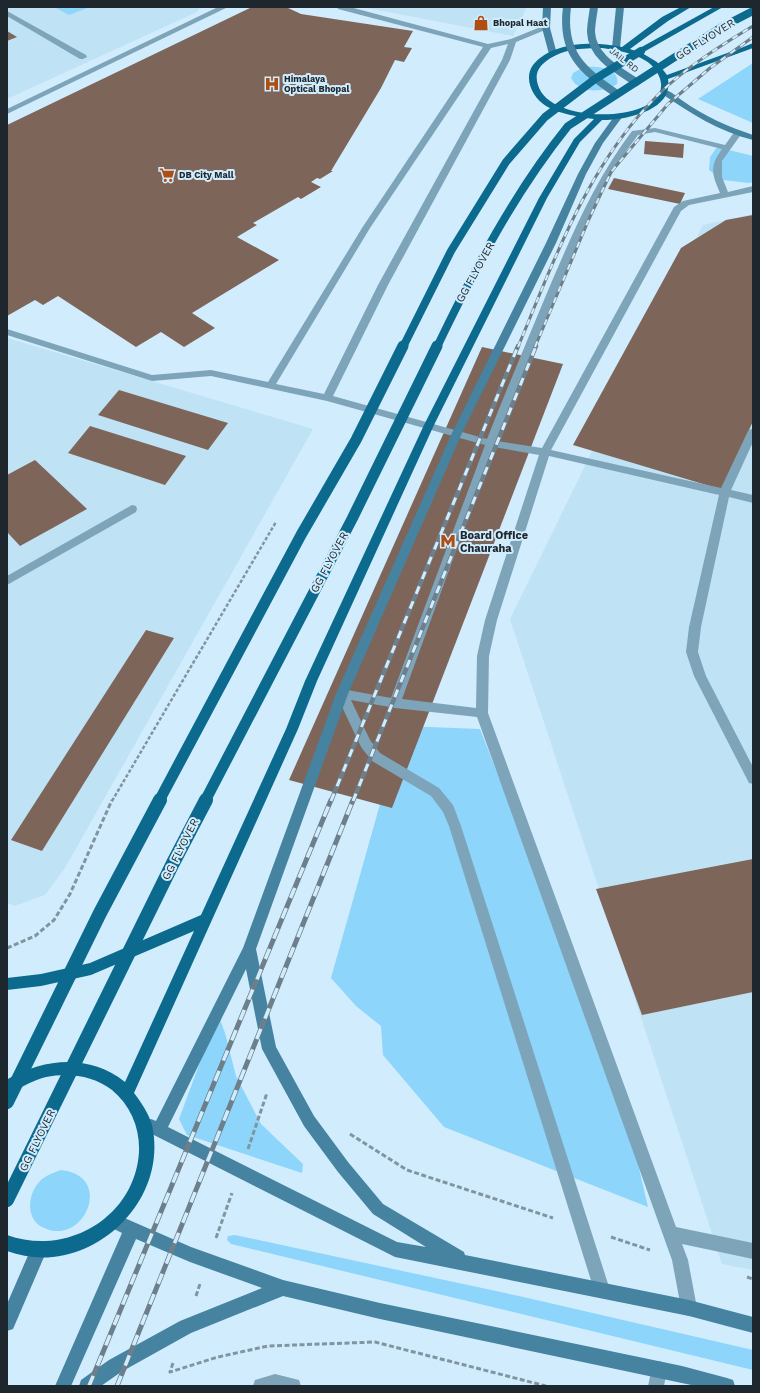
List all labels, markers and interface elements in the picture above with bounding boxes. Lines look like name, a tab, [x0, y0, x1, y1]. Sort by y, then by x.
shop icon: Bhopal Haat	[472, 14, 490, 32]
street label: GG FLYOVER	[673, 16, 737, 63]
place label: Bhopal Haat	[493, 18, 547, 28]
street label: JAIL RD	[607, 46, 641, 74]
place label: Himalaya Optical Bhopal	[284, 74, 349, 94]
hospital icon: Himalaya Optical Bhopal	[263, 75, 281, 93]
supermarket icon: DB City Mall	[158, 166, 176, 184]
place label: DB City Mall	[179, 170, 234, 180]
street label: GG FLYOVER	[453, 240, 497, 305]
street label: GG FLYOVER	[308, 529, 351, 595]
place label: Board Office Chauraha	[460, 529, 528, 555]
metro station icon: Board Office Chauraha	[439, 532, 457, 550]
street label: GG FLYOVER	[159, 816, 202, 882]
street label: GG FLYOVER	[17, 1107, 58, 1173]

